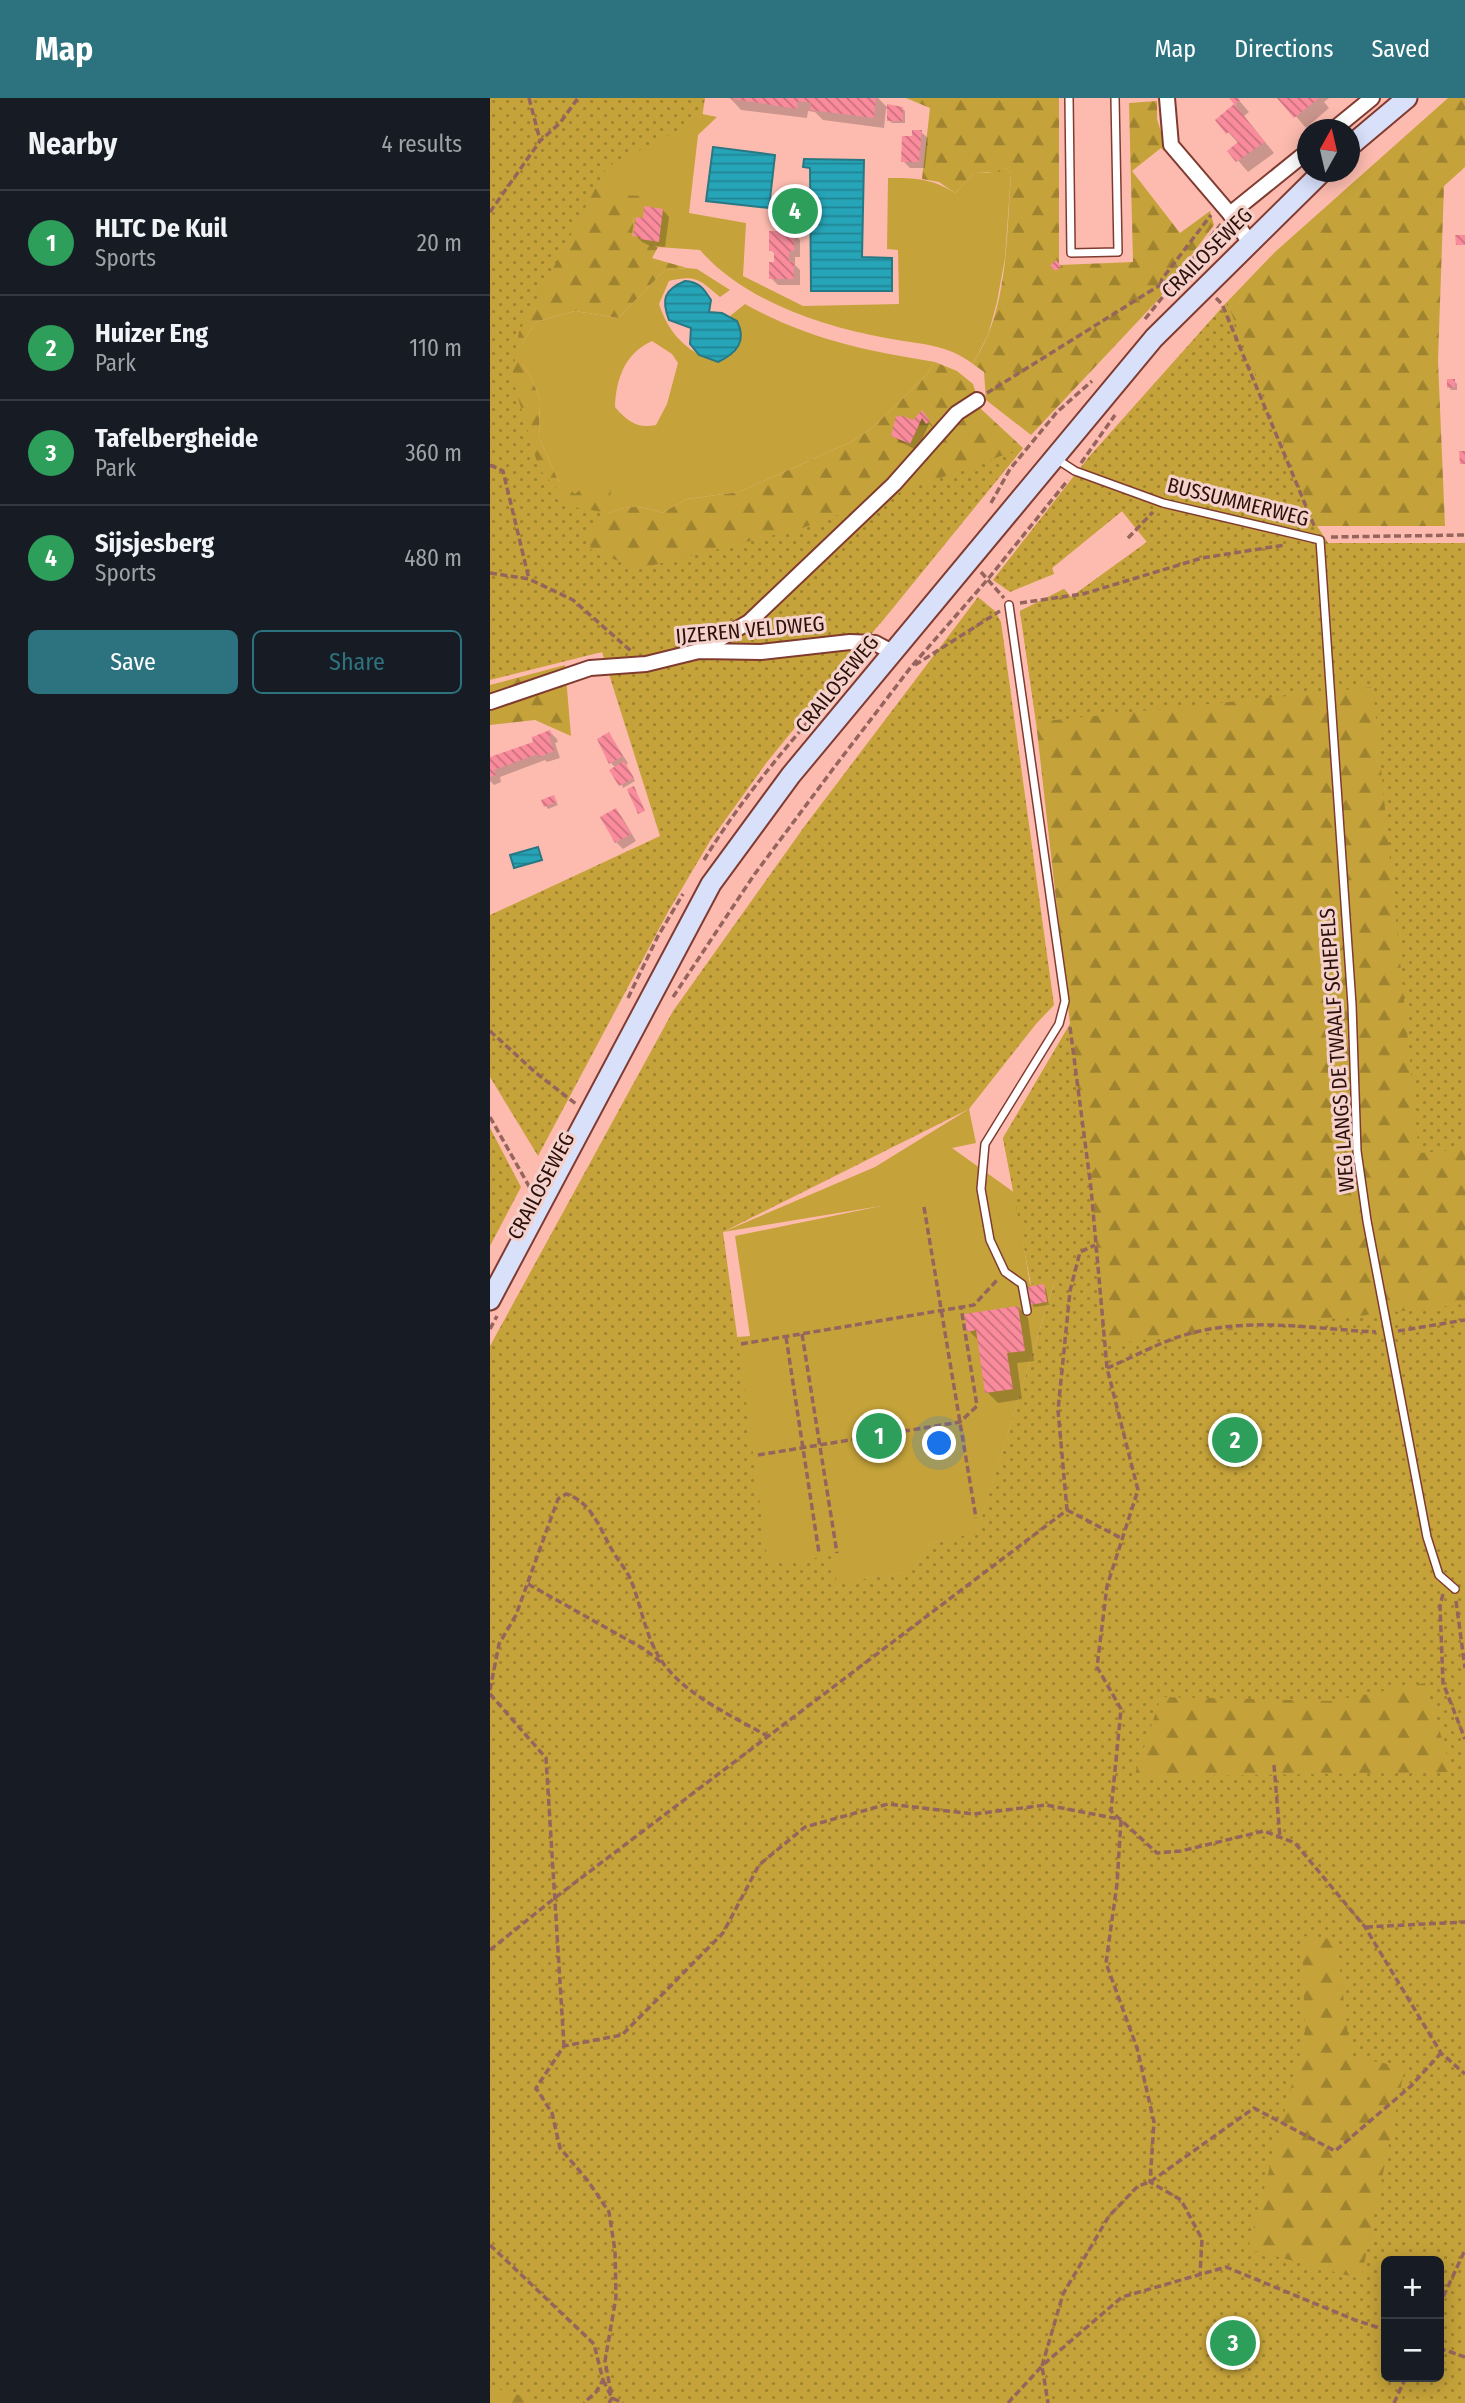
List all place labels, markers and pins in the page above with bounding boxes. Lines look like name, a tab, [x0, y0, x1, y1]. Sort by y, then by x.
pin: 4	[772, 185, 818, 237]
pin: 1	[856, 1410, 902, 1462]
pin: 2	[1212, 1414, 1258, 1466]
pin: 3	[1210, 2317, 1256, 2369]

